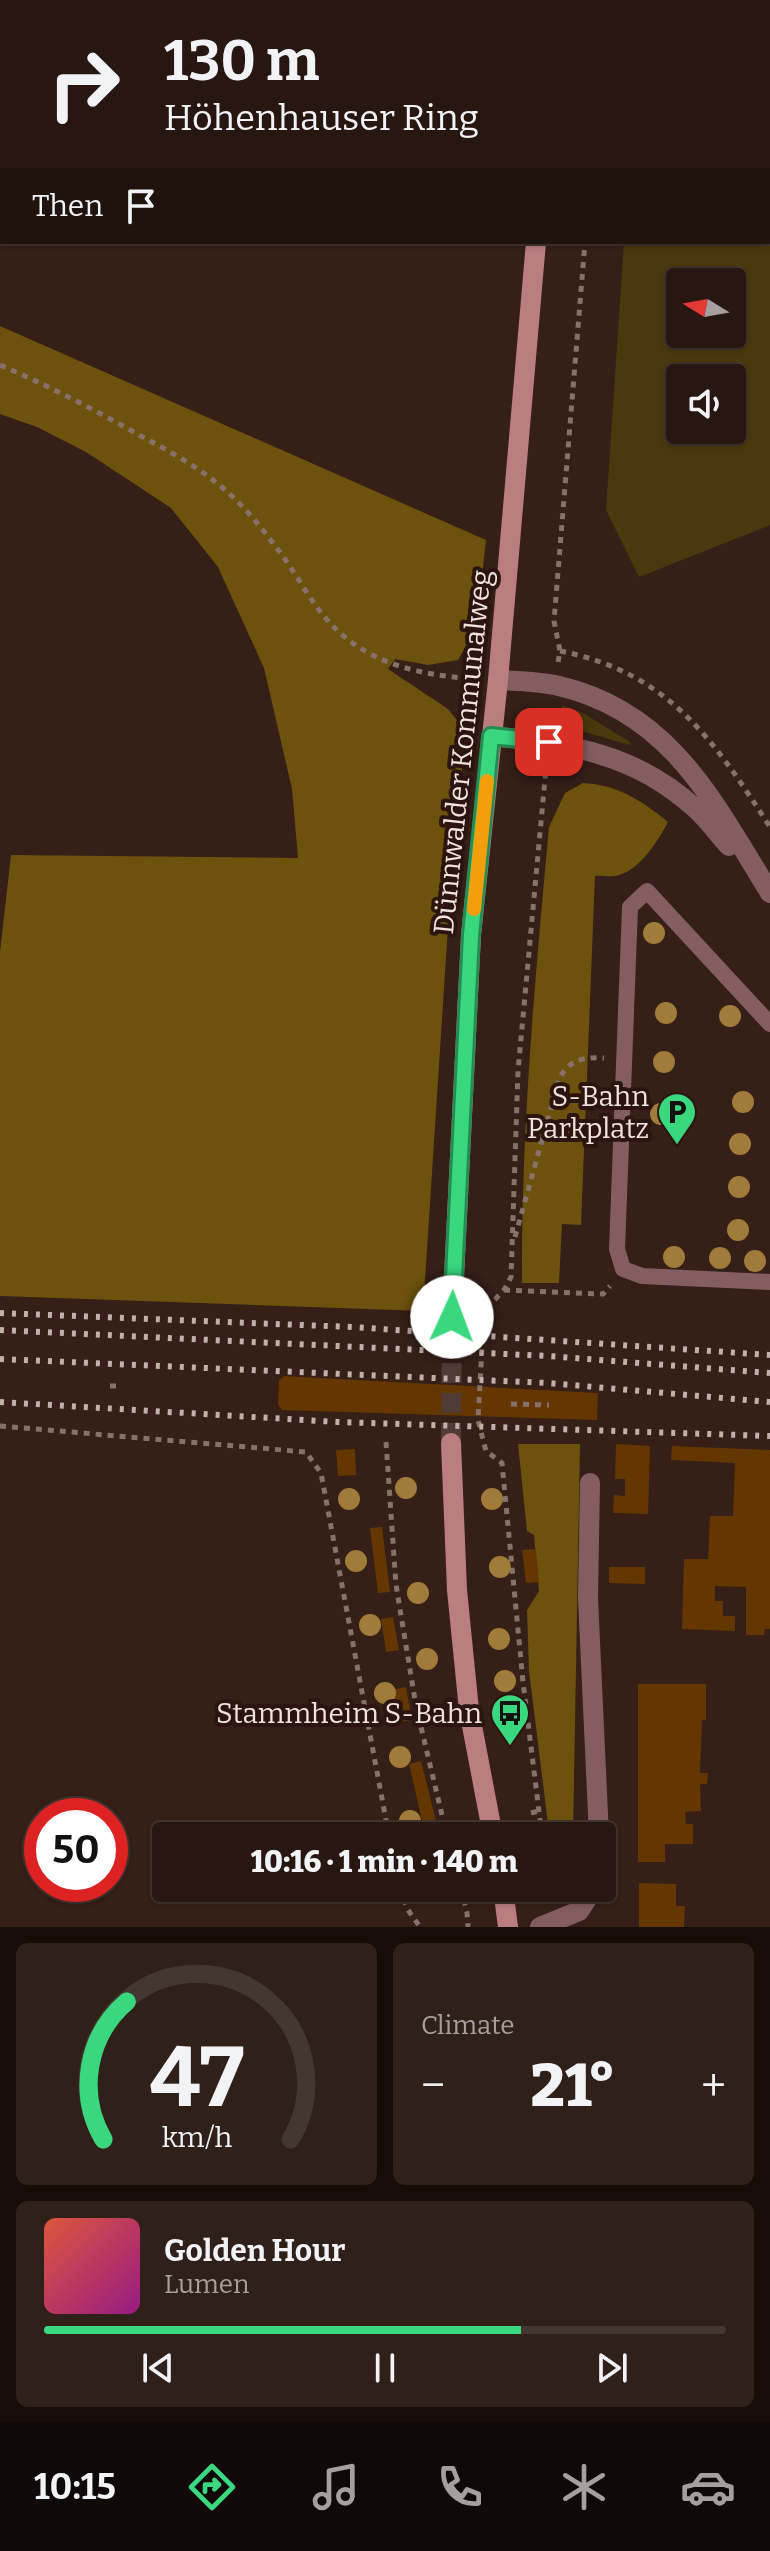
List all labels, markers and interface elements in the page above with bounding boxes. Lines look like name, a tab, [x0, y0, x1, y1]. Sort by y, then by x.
text: 130 m	[164, 28, 320, 95]
icon: right	[32, 32, 136, 136]
text: Höhenhauser Ring	[164, 96, 479, 140]
icon: arrive	[119, 184, 163, 228]
text: Then	[32, 188, 103, 224]
north arrow	[666, 268, 746, 348]
map controls	[666, 268, 746, 444]
button: sound	[666, 364, 746, 444]
street label: Dünnwalder Kommunalweg	[427, 568, 498, 936]
pin	[515, 708, 583, 776]
icon: arrive	[527, 720, 571, 764]
place label: S-Bahn Parkplatz	[527, 1080, 649, 1145]
parking icon: S-Bahn Parkplatz	[656, 1091, 698, 1146]
position arrow	[410, 1275, 494, 1359]
bus stop icon: Stammheim S-Bahn	[489, 1692, 531, 1747]
place label: Stammheim S-Bahn	[216, 1697, 482, 1730]
speed limit sign: 50	[24, 1798, 128, 1902]
text: 10:16 · 1 min · 140 m	[251, 1844, 517, 1880]
text: Climate	[421, 2010, 515, 2041]
text: 47	[149, 2028, 244, 2128]
text: 21°	[531, 2050, 616, 2122]
text: −	[421, 2059, 445, 2112]
text: +	[701, 2059, 726, 2112]
text: km/h	[161, 2120, 232, 2155]
text: Golden Hour	[164, 2233, 345, 2269]
text: Lumen	[164, 2269, 250, 2300]
icon: previous	[136, 2346, 180, 2390]
icon: pause	[363, 2346, 407, 2390]
icon: next	[590, 2346, 634, 2390]
icon: directions	[184, 2459, 240, 2515]
icon: music	[308, 2459, 364, 2515]
icon: phone	[432, 2459, 488, 2515]
icon: climate	[556, 2459, 612, 2515]
icon: car	[680, 2459, 736, 2515]
text: 10:15	[34, 2465, 116, 2509]

